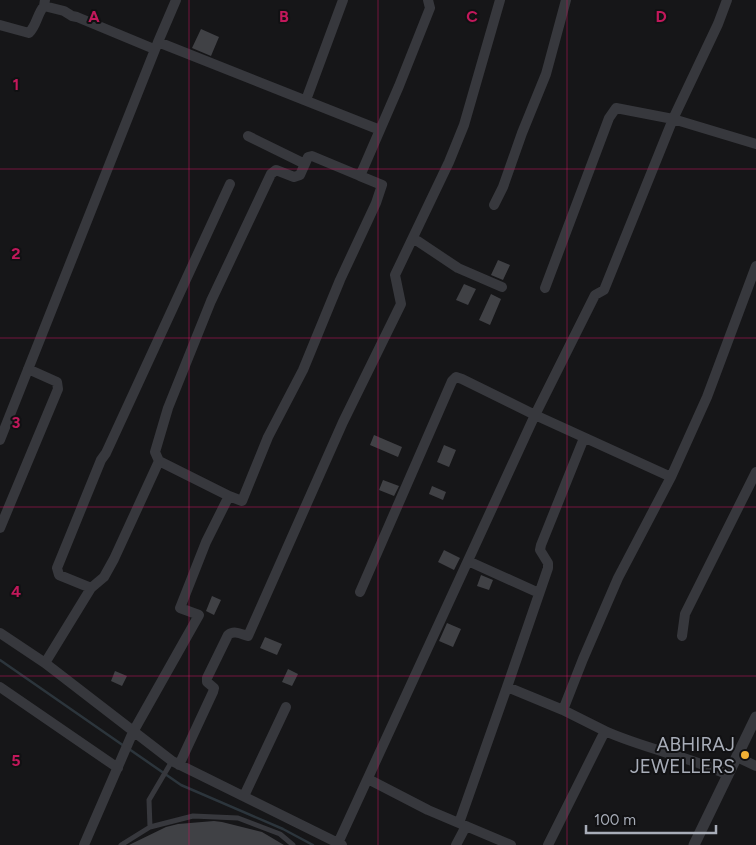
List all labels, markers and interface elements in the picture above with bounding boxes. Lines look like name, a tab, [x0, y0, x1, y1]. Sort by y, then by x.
text: A	[88, 7, 100, 26]
text: B	[279, 7, 289, 26]
text: C	[466, 7, 478, 26]
text: D	[655, 7, 667, 26]
text: 1	[13, 75, 19, 94]
text: 2	[11, 244, 21, 263]
text: 3	[12, 413, 21, 432]
text: 4	[11, 582, 21, 601]
place label: ABHIRAJ JEWELLERS	[630, 733, 735, 778]
marker: ABHIRAJ JEWELLERS	[739, 749, 751, 761]
text: 5	[11, 751, 21, 770]
scale bar	[586, 802, 716, 834]
text: 100 m	[594, 811, 636, 829]

